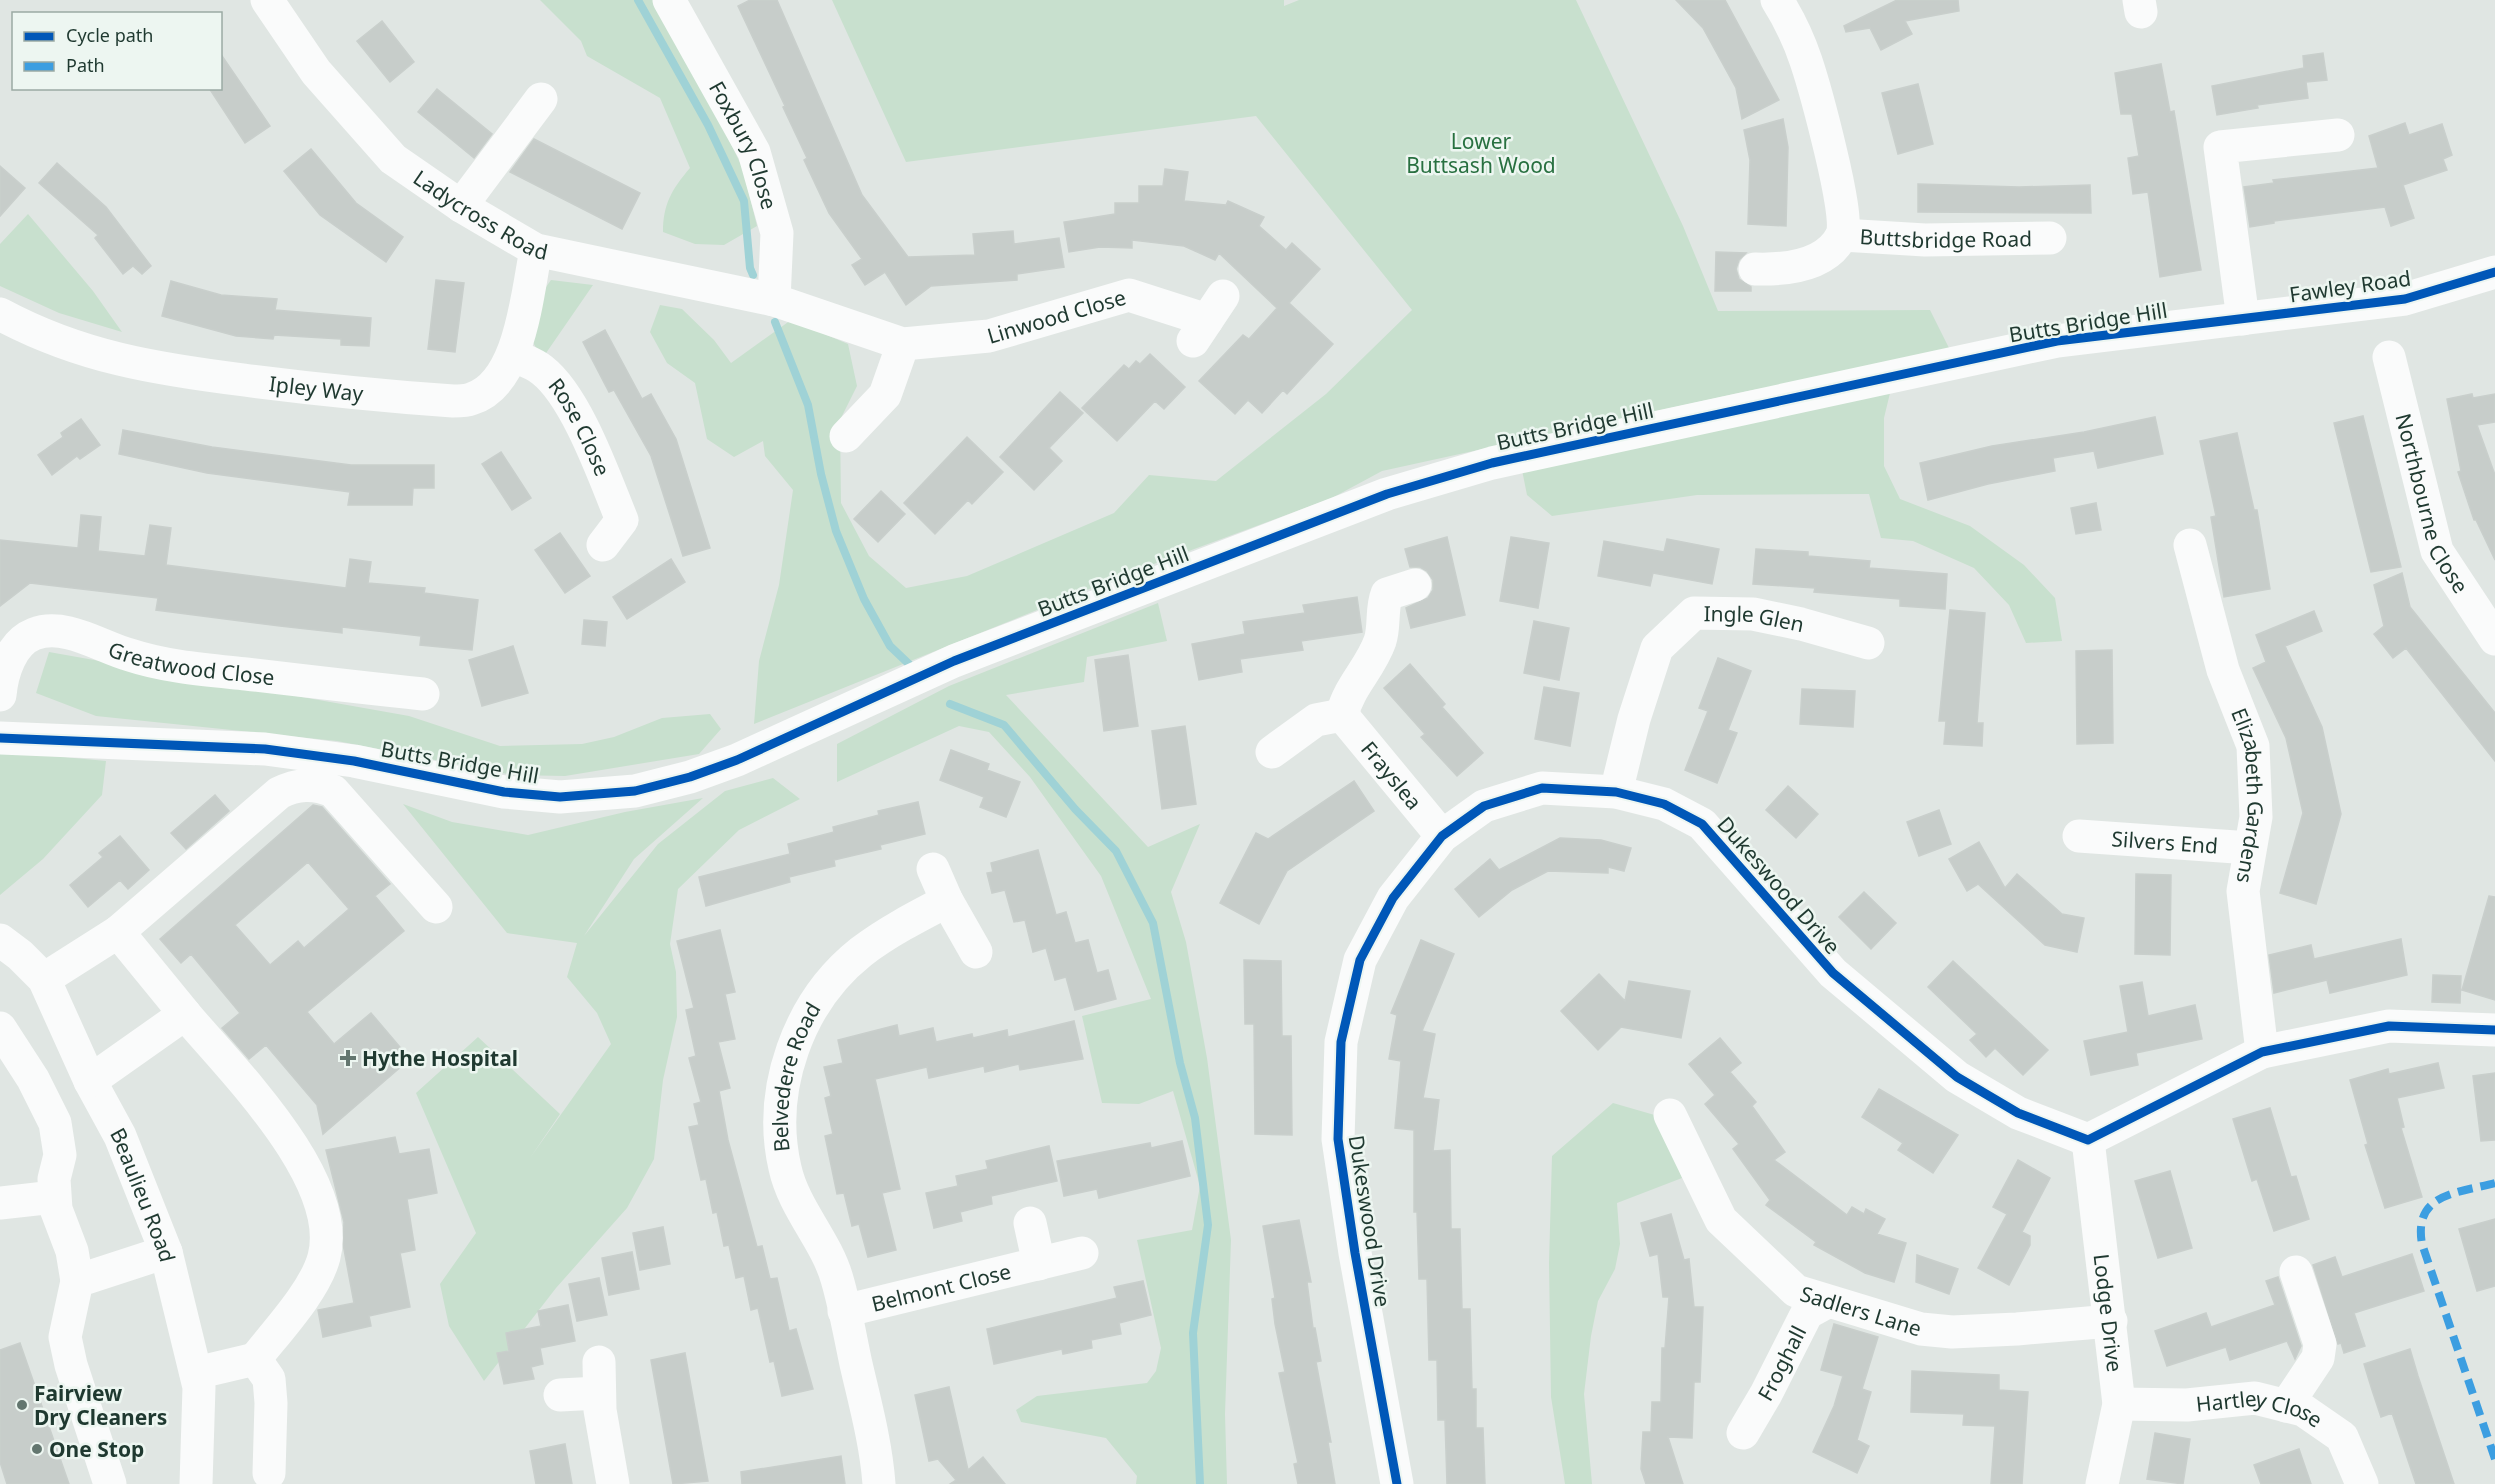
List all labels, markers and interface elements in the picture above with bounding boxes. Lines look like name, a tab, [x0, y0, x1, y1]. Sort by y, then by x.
legend	[12, 12, 222, 90]
text: Cycle path	[66, 23, 153, 47]
text: Path	[66, 53, 105, 77]
street label: Foxbury Close	[703, 76, 784, 213]
park label: Lower Buttsash Wood	[1406, 127, 1556, 179]
street label: Ladycross Road	[408, 163, 551, 266]
street label: Buttsbridge Road	[1859, 222, 2032, 254]
street label: Fawley Road	[2287, 264, 2413, 308]
street label: Linwood Close	[984, 283, 1129, 350]
street label: Butts Bridge Hill	[2007, 296, 2169, 348]
street label: Ipley Way	[268, 369, 365, 407]
street label: Rose Close	[543, 372, 617, 480]
street label: Butts Bridge Hill	[1494, 396, 1656, 456]
street label: Northbourne Close	[2389, 410, 2475, 598]
street label: Butts Bridge Hill	[1033, 539, 1193, 623]
street label: Ingle Glen	[1703, 599, 1807, 638]
street label: Greatwood Close	[104, 635, 276, 691]
street label: Elizabeth Gardens	[2225, 704, 2270, 885]
street label: Butts Bridge Hill	[379, 734, 541, 790]
street label: Frayslea	[1355, 735, 1428, 815]
street label: Dukeswood Drive	[1711, 810, 1847, 960]
street label: Silvers End	[2111, 824, 2219, 860]
street label: Belvedere Road	[766, 997, 826, 1153]
place label: Hythe Hospital	[362, 1044, 518, 1072]
marker: Hythe Hospital	[339, 1049, 357, 1067]
street label: Beaulieu Road	[104, 1123, 182, 1265]
street label: Dukeswood Drive	[1343, 1133, 1397, 1309]
street label: Lodge Drive	[2087, 1252, 2129, 1373]
street label: Belmont Close	[869, 1257, 1014, 1318]
street label: Sadlers Lane	[1797, 1279, 1925, 1342]
street label: Froghall	[1751, 1321, 1812, 1406]
place label: Fairview Dry Cleaners	[34, 1379, 167, 1431]
street label: Hartley Close	[2195, 1384, 2328, 1434]
marker: Fairview Dry Cleaners	[15, 1398, 29, 1412]
place label: One Stop	[49, 1435, 144, 1463]
marker: One Stop	[30, 1442, 44, 1456]

